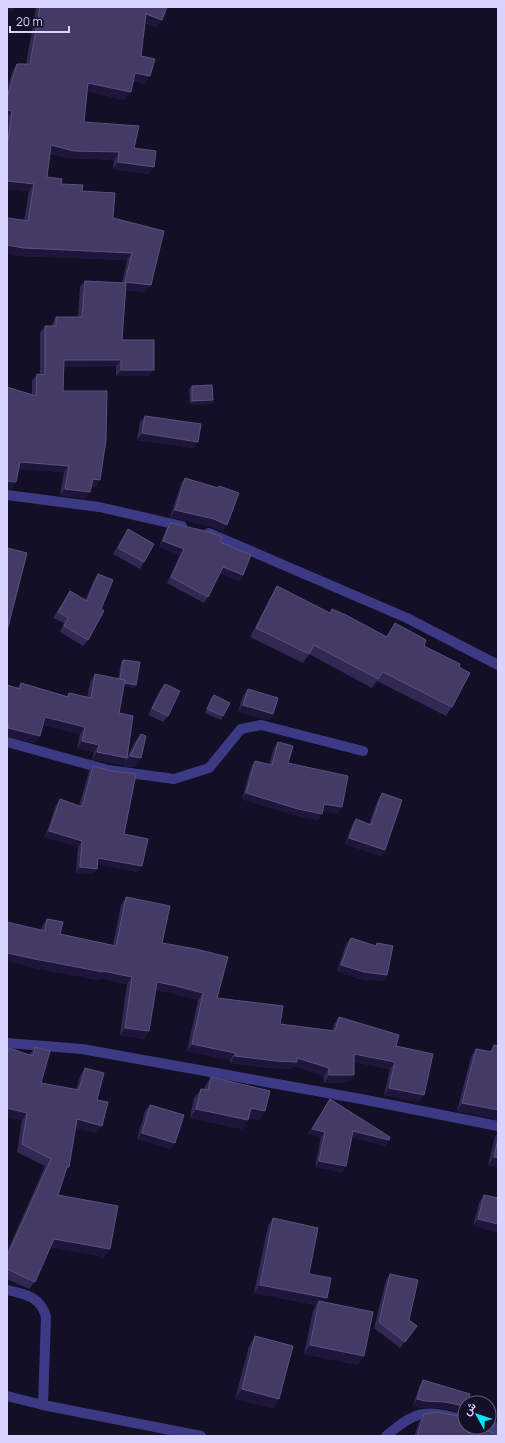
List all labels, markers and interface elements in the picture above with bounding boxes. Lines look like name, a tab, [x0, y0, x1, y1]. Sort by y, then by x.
scale bar	[10, 8, 69, 34]
text: 20 m	[16, 13, 43, 30]
north arrow	[457, 1395, 497, 1435]
text: ش	[459, 1399, 479, 1418]

